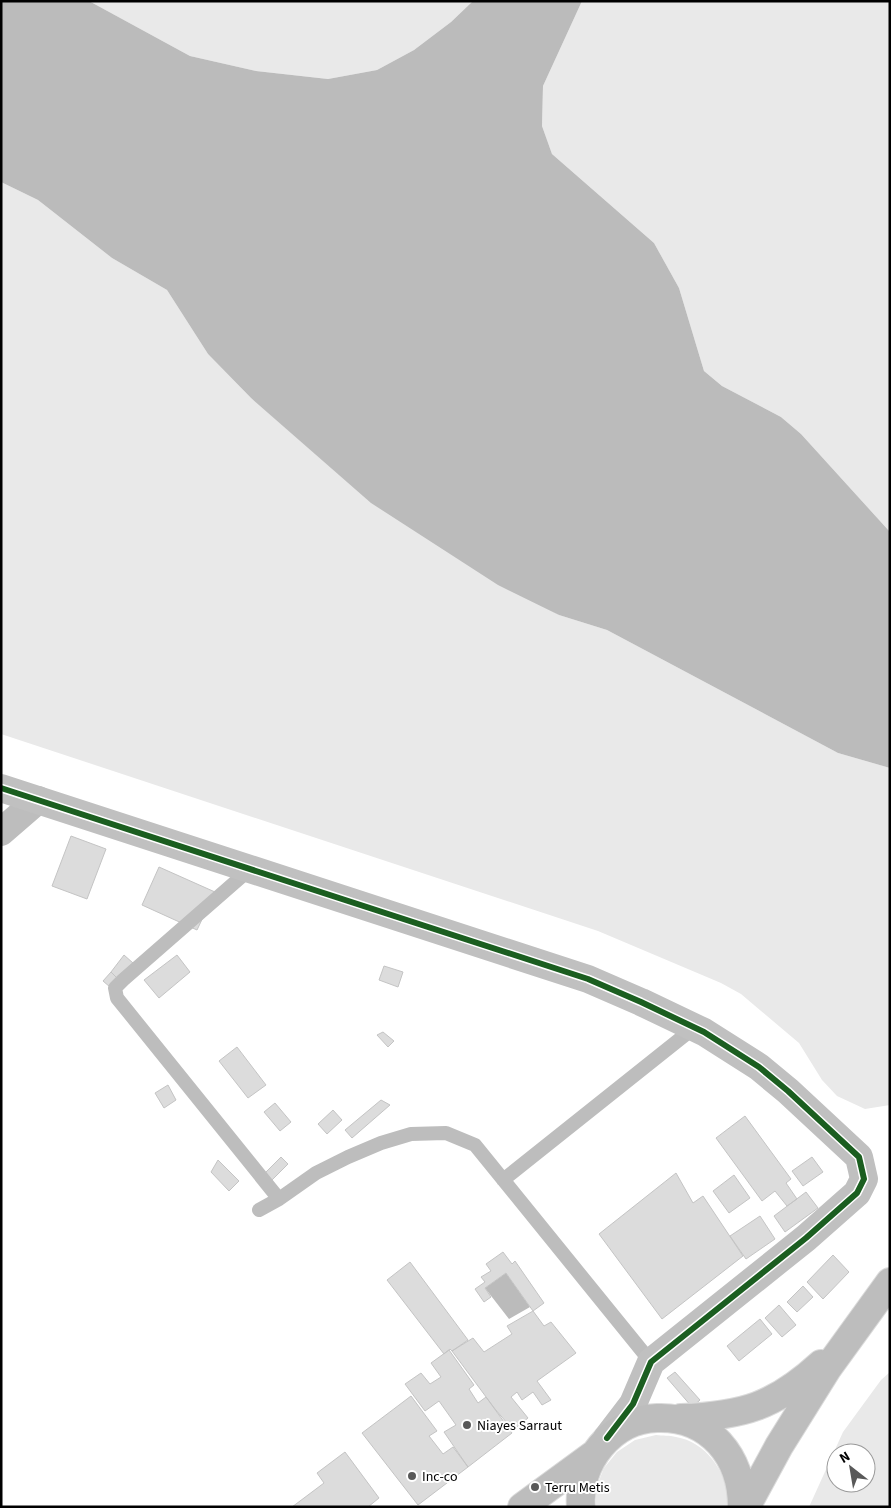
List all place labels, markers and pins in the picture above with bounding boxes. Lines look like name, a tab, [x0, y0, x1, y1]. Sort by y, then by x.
place label: Niayes Sarraut	[477, 1416, 562, 1436]
marker: Niayes Sarraut	[461, 1419, 473, 1431]
place label: Inc-co	[422, 1467, 457, 1487]
marker: Inc-co	[406, 1470, 418, 1482]
place label: Terru Metis	[545, 1478, 610, 1498]
marker: Terru Metis	[529, 1481, 541, 1493]

